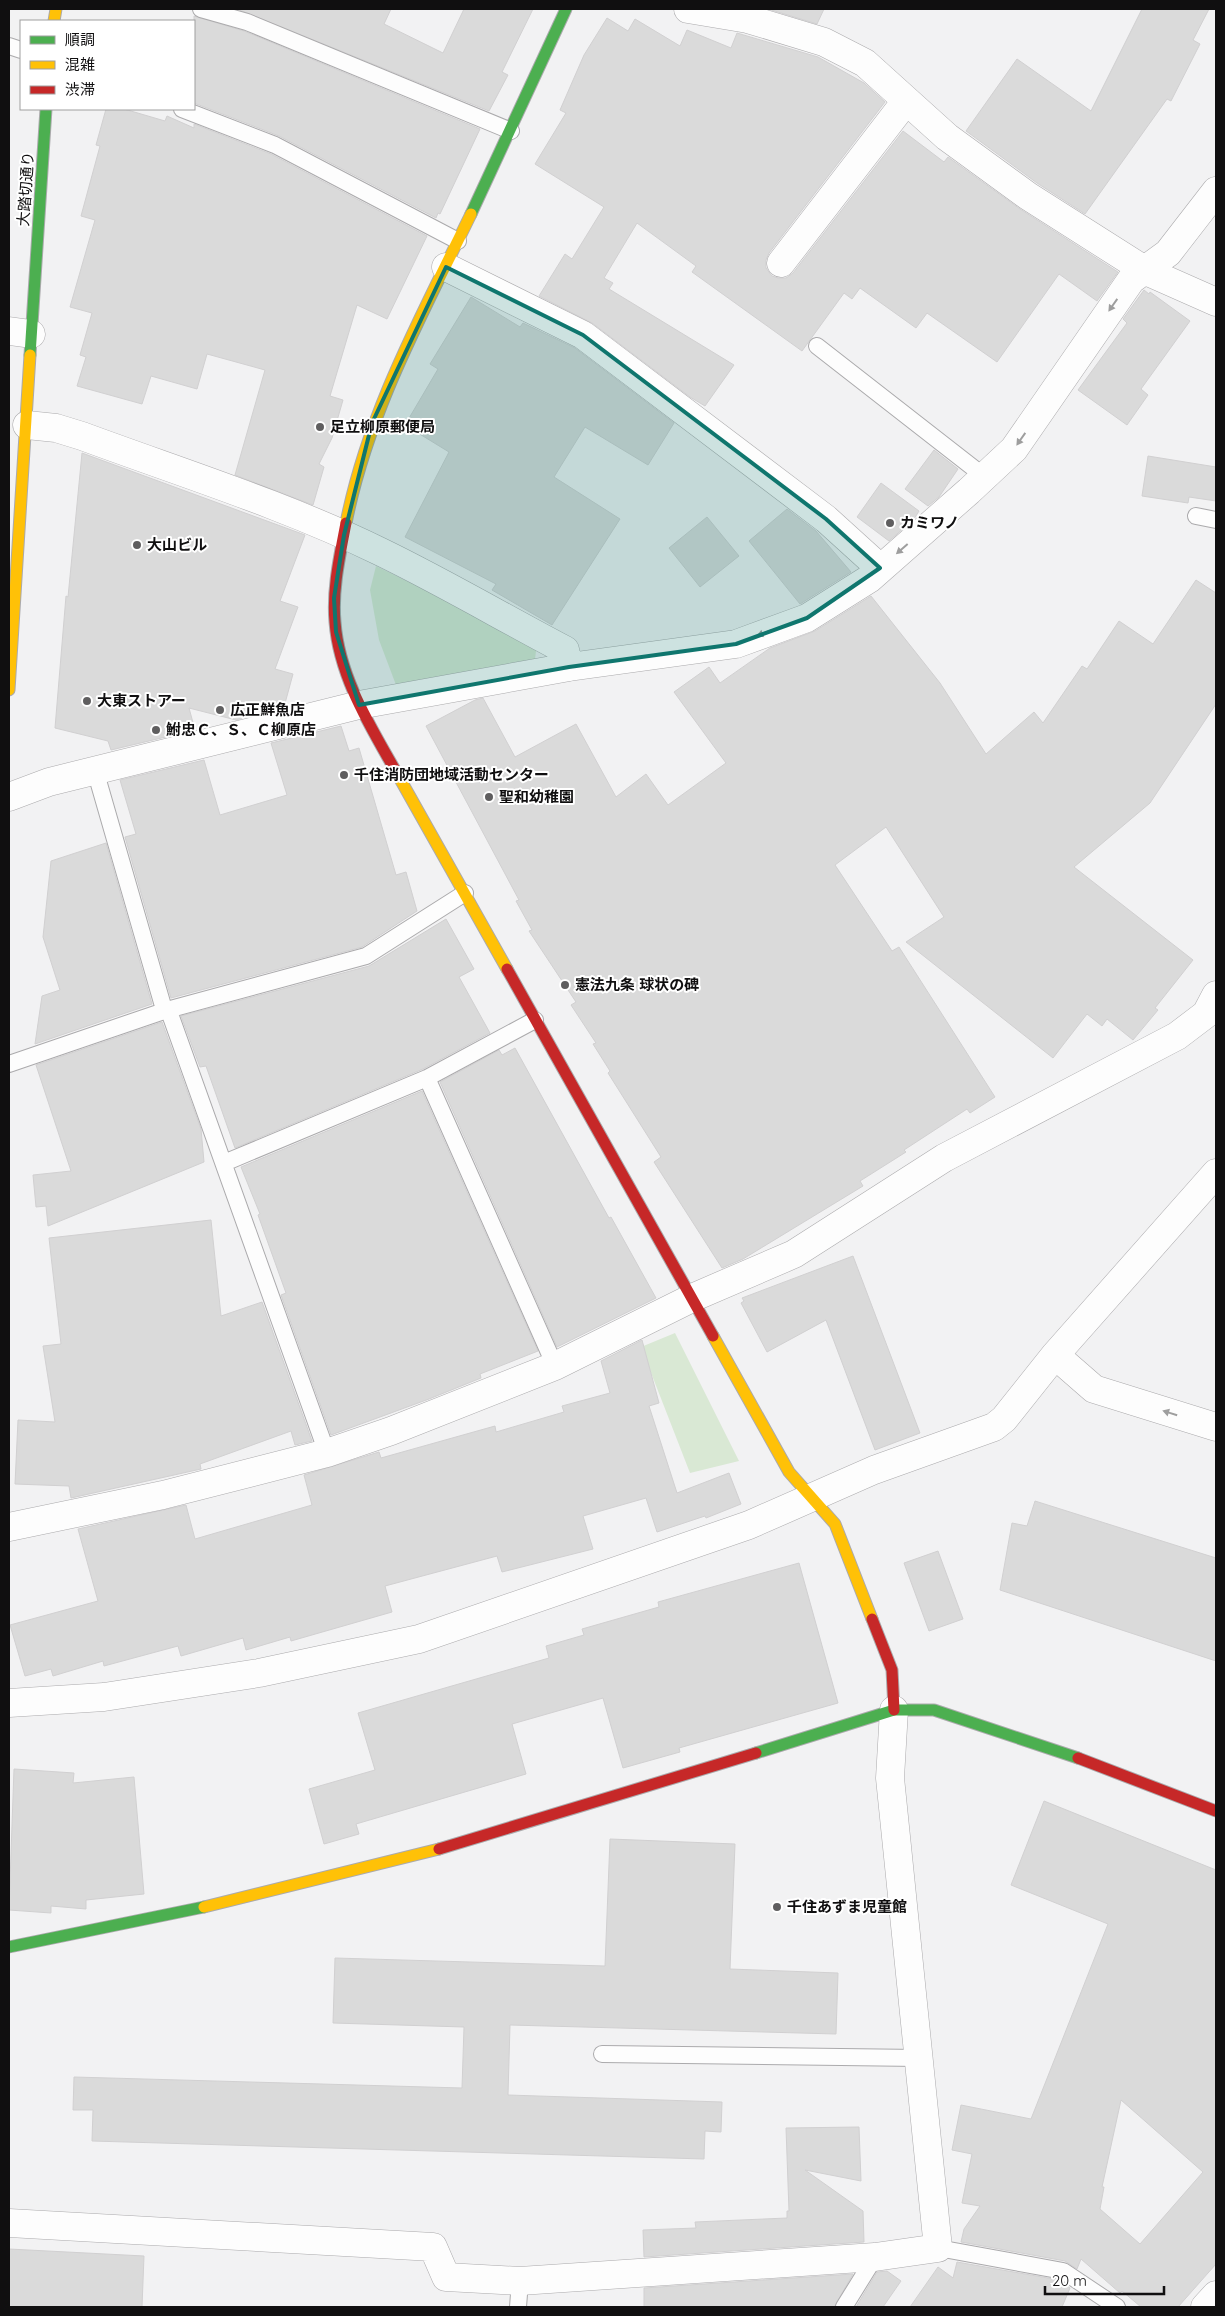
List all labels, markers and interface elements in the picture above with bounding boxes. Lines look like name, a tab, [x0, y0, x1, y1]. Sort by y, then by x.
legend	[20, 20, 195, 110]
text: 順調	[65, 30, 95, 49]
text: 混雑	[65, 55, 95, 74]
text: 渋滞	[65, 80, 95, 99]
street label: 大踏切通り	[13, 151, 38, 227]
one-way arrow	[1108, 299, 1118, 312]
place label: 足立柳原郵便局	[330, 417, 435, 436]
marker: 足立柳原郵便局	[314, 421, 326, 433]
one-way arrow	[1016, 432, 1026, 446]
place label: カミワノ	[900, 513, 959, 532]
marker: カミワノ	[884, 517, 896, 529]
place label: 大山ビル	[147, 535, 207, 554]
marker: 大山ビル	[131, 539, 143, 551]
one-way arrow	[895, 544, 908, 555]
one-way arrow	[757, 630, 772, 638]
place label: 大東ストアー	[97, 691, 186, 710]
marker: 大東ストアー	[81, 695, 93, 707]
place label: 広正鮮魚店	[230, 700, 305, 719]
marker: 広正鮮魚店	[214, 704, 226, 716]
place label: 鮒忠Ｃ、Ｓ、Ｃ柳原店	[166, 720, 316, 739]
marker: 鮒忠Ｃ、Ｓ、Ｃ柳原店	[150, 724, 162, 736]
place label: 千住消防団地域活動センター	[354, 765, 549, 784]
marker: 千住消防団地域活動センター	[338, 769, 350, 781]
place label: 聖和幼稚園	[499, 787, 574, 806]
marker: 聖和幼稚園	[483, 791, 495, 803]
place label: 憲法九条 球状の碑	[575, 975, 699, 994]
marker: 憲法九条 球状の碑	[559, 979, 571, 991]
one-way arrow	[1162, 1408, 1177, 1416]
place label: 千住あずま児童館	[787, 1897, 907, 1916]
marker: 千住あずま児童館	[771, 1901, 783, 1913]
scale bar	[1045, 2264, 1164, 2296]
text: 20 m	[1052, 2271, 1087, 2290]

